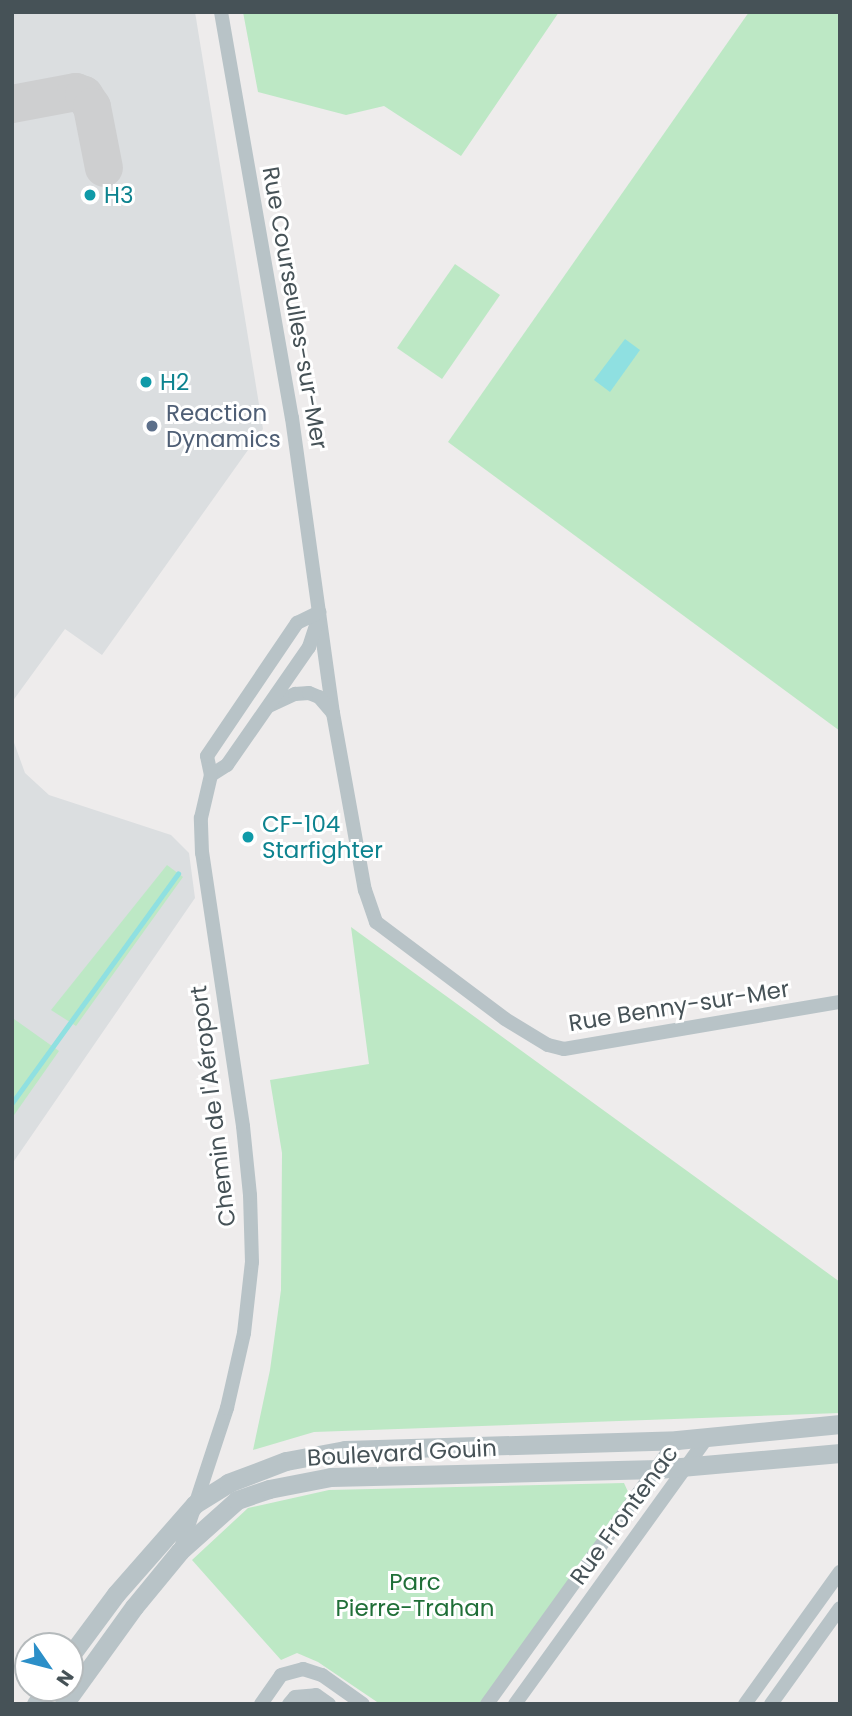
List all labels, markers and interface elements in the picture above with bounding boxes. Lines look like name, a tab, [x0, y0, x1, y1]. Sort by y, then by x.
street label: Rue Courseulles-sur-Mer	[257, 164, 333, 452]
place label: H3	[104, 181, 133, 209]
marker: H3	[82, 187, 98, 203]
place label: H2	[160, 368, 189, 396]
marker: H2	[138, 374, 154, 390]
place label: Reaction Dynamics	[166, 399, 281, 453]
marker: Reaction Dynamics	[144, 418, 160, 434]
place label: CF-104 Starfighter	[262, 810, 383, 864]
marker: CF-104 Starfighter	[240, 829, 256, 845]
street label: Rue Benny-sur-Mer	[567, 975, 791, 1037]
street label: Chemin de l'Aéroport	[185, 984, 241, 1228]
street label: Boulevard Gouin	[306, 1434, 498, 1472]
street label: Rue Frontenac	[564, 1440, 684, 1590]
park label: Parc Pierre-Trahan	[336, 1568, 494, 1622]
north arrow	[14, 1632, 84, 1702]
text: N	[50, 1665, 80, 1692]

